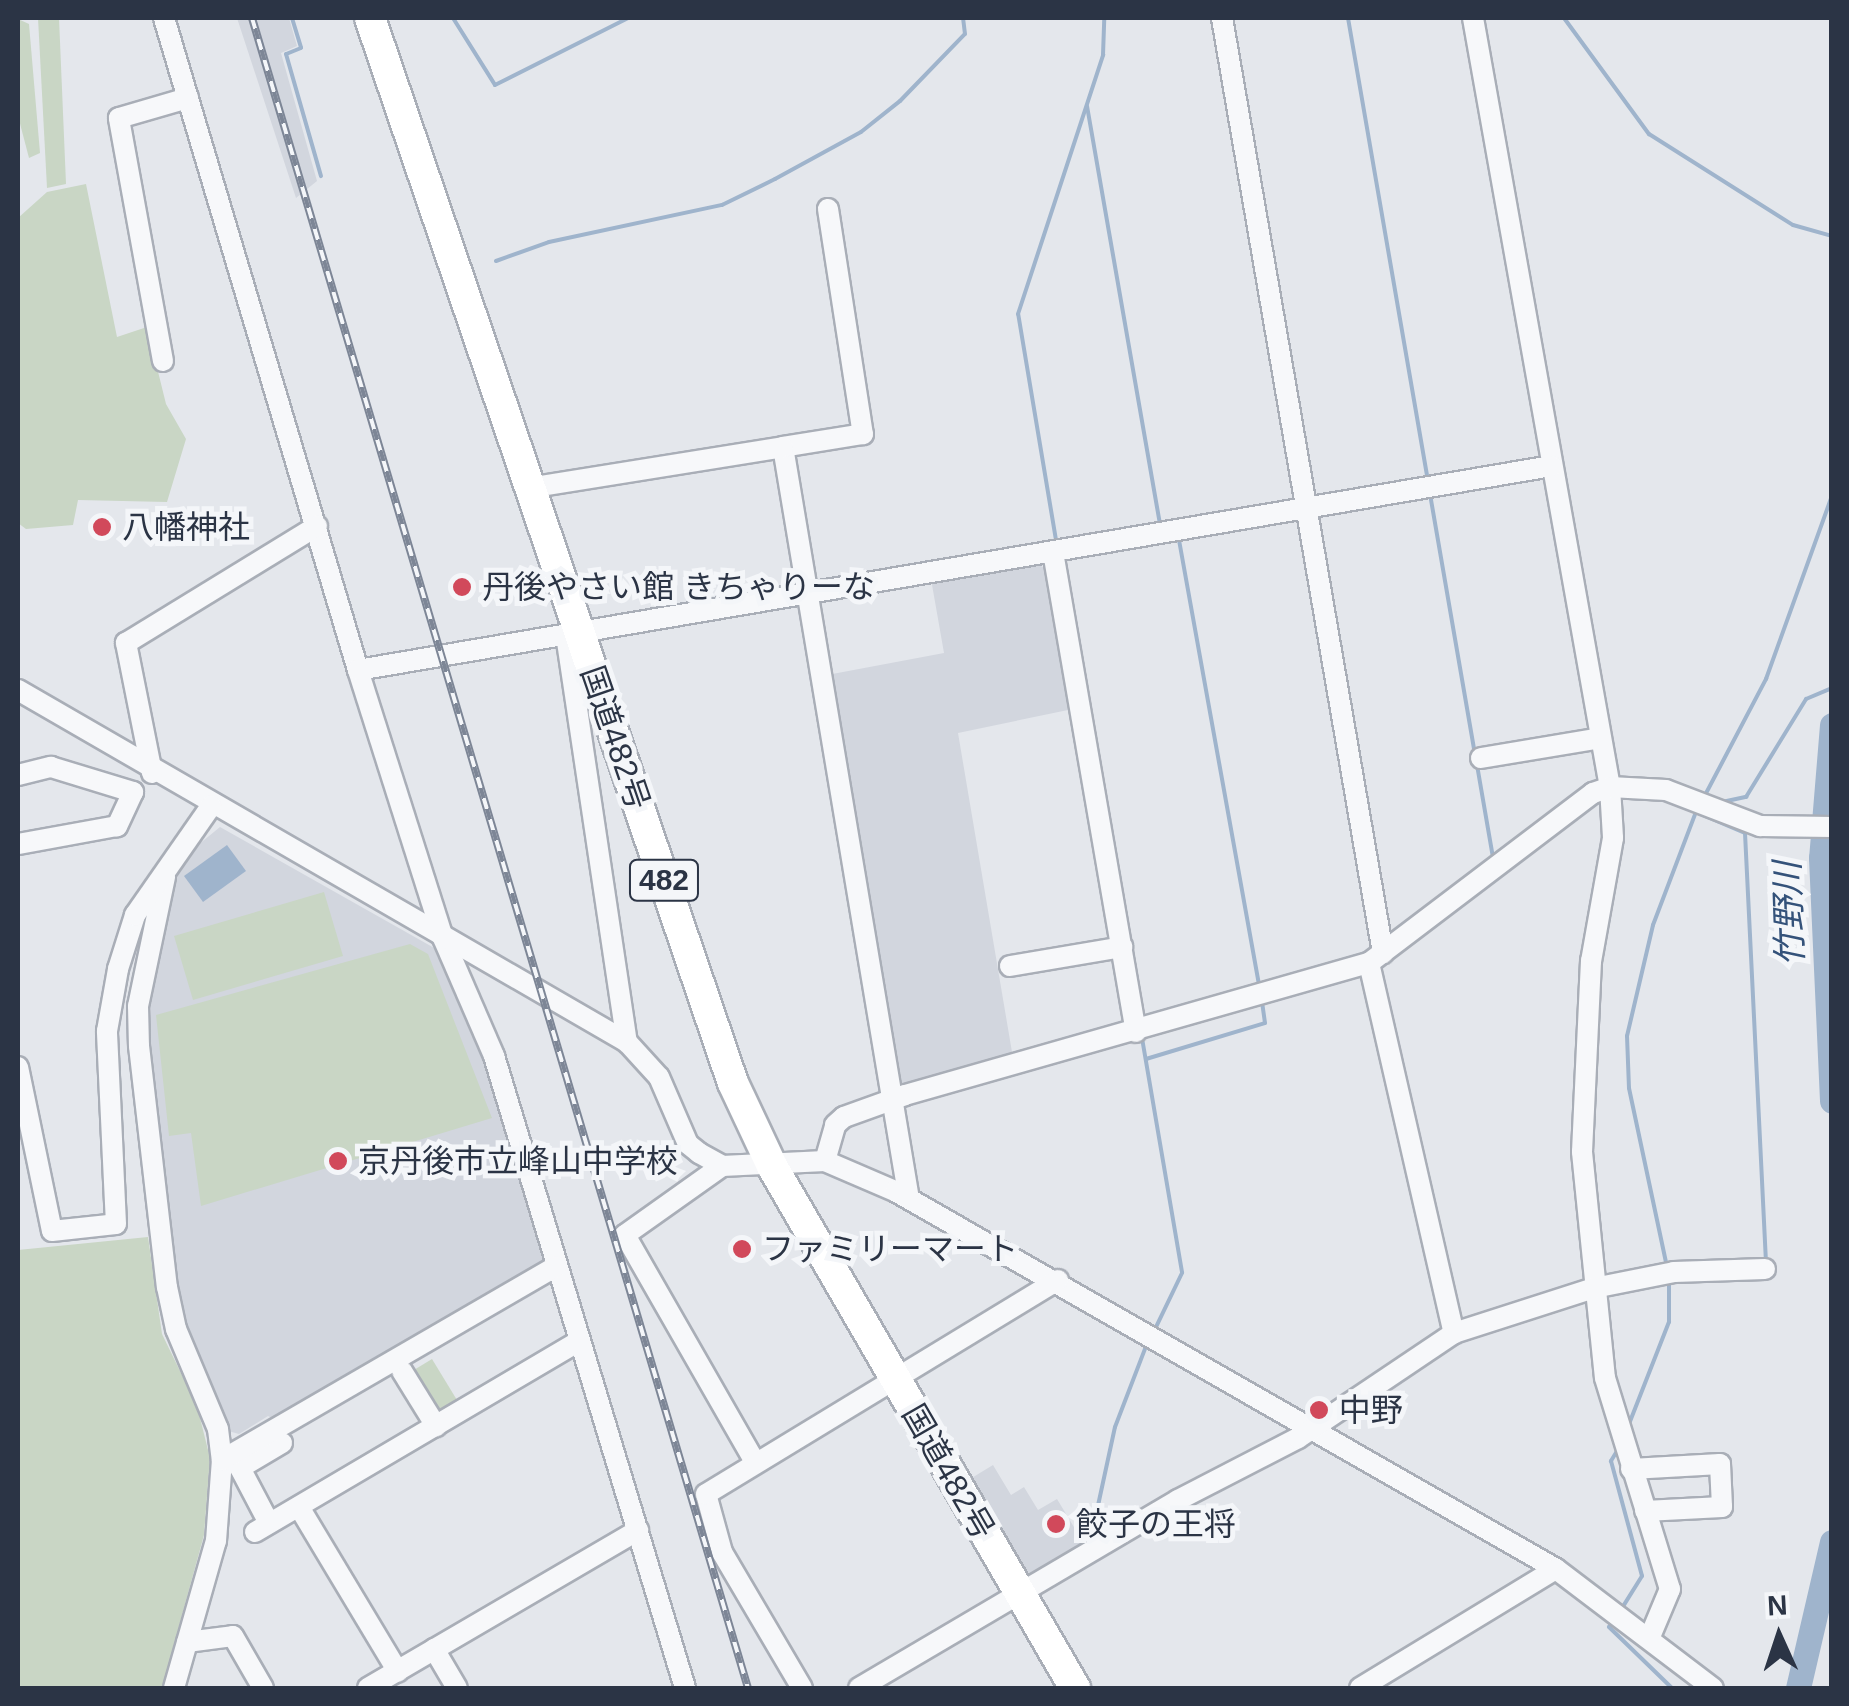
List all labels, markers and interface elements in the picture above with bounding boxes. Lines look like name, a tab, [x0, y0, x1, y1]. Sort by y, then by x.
place label: 八幡神社	[122, 508, 250, 546]
marker: 八幡神社	[91, 516, 113, 538]
place label: 丹後やさい館 きちゃりーな	[482, 568, 875, 606]
marker: 丹後やさい館 きちゃりーな	[451, 576, 473, 598]
street label: 国道482号	[573, 661, 657, 815]
road number: 482	[626, 855, 702, 905]
water label: 竹野川	[1766, 861, 1812, 967]
place label: 京丹後市立峰山中学校	[358, 1142, 678, 1180]
marker: 京丹後市立峰山中学校	[327, 1150, 349, 1172]
place label: ファミリーマート	[762, 1230, 1018, 1268]
marker: ファミリーマート	[731, 1238, 753, 1260]
place label: 中野	[1339, 1391, 1403, 1429]
street label: 国道482号	[894, 1398, 1002, 1546]
marker: 中野	[1308, 1399, 1330, 1421]
place label: 餃子の王将	[1076, 1505, 1236, 1543]
marker: 餃子の王将	[1045, 1513, 1067, 1535]
north arrow	[1729, 1586, 1829, 1686]
text: N	[1766, 1590, 1788, 1622]

